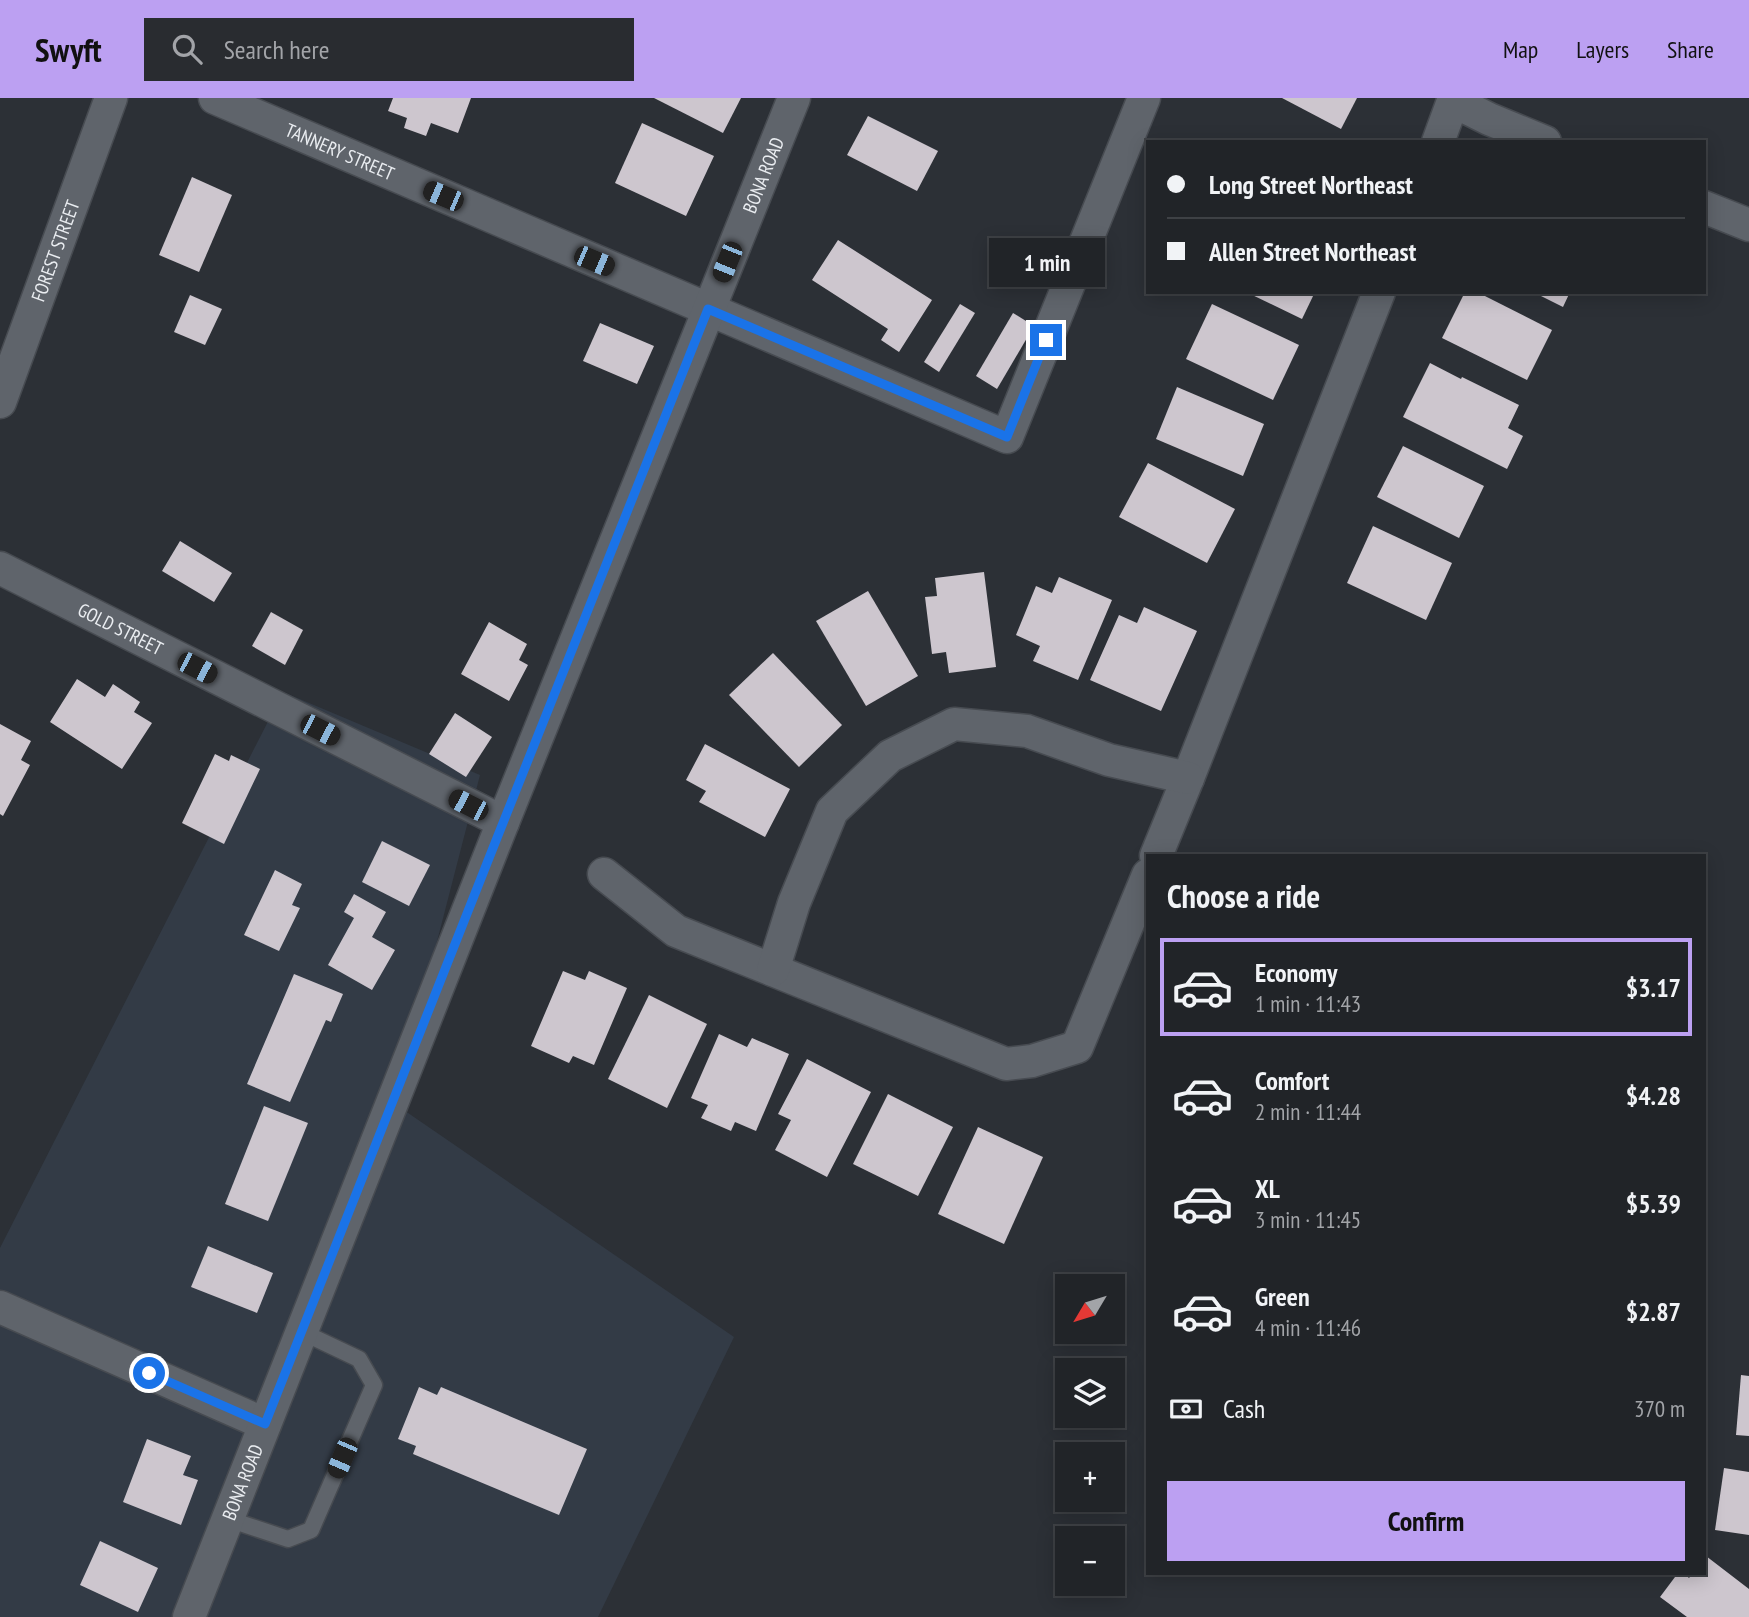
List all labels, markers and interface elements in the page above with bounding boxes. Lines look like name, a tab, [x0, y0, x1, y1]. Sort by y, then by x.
search box	[144, 18, 634, 81]
text: Swyft	[35, 28, 102, 71]
icon: search	[168, 30, 206, 68]
text: Search here	[224, 33, 329, 66]
text: Map	[1503, 34, 1538, 65]
text: Layers	[1576, 34, 1629, 65]
text: Share	[1667, 34, 1714, 65]
street label: TANNERY STREET	[282, 118, 399, 186]
street label: BONA ROAD	[737, 134, 789, 216]
text: Long Street Northeast	[1209, 168, 1413, 201]
car	[420, 178, 467, 214]
street label: FOREST STREET	[26, 196, 85, 305]
text: Allen Street Northeast	[1209, 235, 1416, 268]
callout: 1 min	[988, 238, 1104, 288]
car	[710, 239, 745, 285]
car	[571, 243, 618, 279]
text: 1 min	[1024, 248, 1070, 277]
route end	[1030, 324, 1062, 356]
street label: GOLD STREET	[74, 597, 168, 661]
car	[174, 649, 221, 687]
car	[297, 711, 344, 749]
car	[445, 786, 492, 824]
text: Choose a ride	[1167, 875, 1320, 917]
icon: car	[1171, 956, 1234, 1019]
text: Economy	[1255, 956, 1337, 989]
text: $3.17	[1626, 971, 1681, 1004]
text: 1 min · 11:43	[1255, 989, 1361, 1018]
icon: car	[1171, 1064, 1234, 1127]
text: Comfort	[1255, 1064, 1329, 1097]
text: $4.28	[1626, 1079, 1681, 1112]
text: 2 min · 11:44	[1255, 1097, 1361, 1126]
icon: car	[1171, 1172, 1234, 1235]
text: XL	[1255, 1172, 1280, 1205]
text: $5.39	[1626, 1187, 1681, 1220]
text: 3 min · 11:45	[1255, 1205, 1361, 1234]
north arrow	[1055, 1274, 1125, 1344]
map controls	[1055, 1274, 1125, 1596]
icon: car	[1171, 1280, 1234, 1343]
text: Green	[1255, 1280, 1310, 1313]
text: $2.87	[1626, 1295, 1681, 1328]
text: 4 min · 11:46	[1255, 1313, 1361, 1342]
route start	[133, 1357, 165, 1389]
button: layers	[1055, 1358, 1125, 1428]
icon: cash	[1167, 1390, 1205, 1428]
text: Cash	[1223, 1392, 1265, 1425]
text: 370 m	[1634, 1394, 1685, 1423]
car	[325, 1435, 360, 1481]
street label: BONA ROAD	[216, 1441, 268, 1524]
button: +	[1055, 1442, 1125, 1512]
button: Confirm	[1167, 1481, 1685, 1561]
button: −	[1055, 1526, 1125, 1596]

